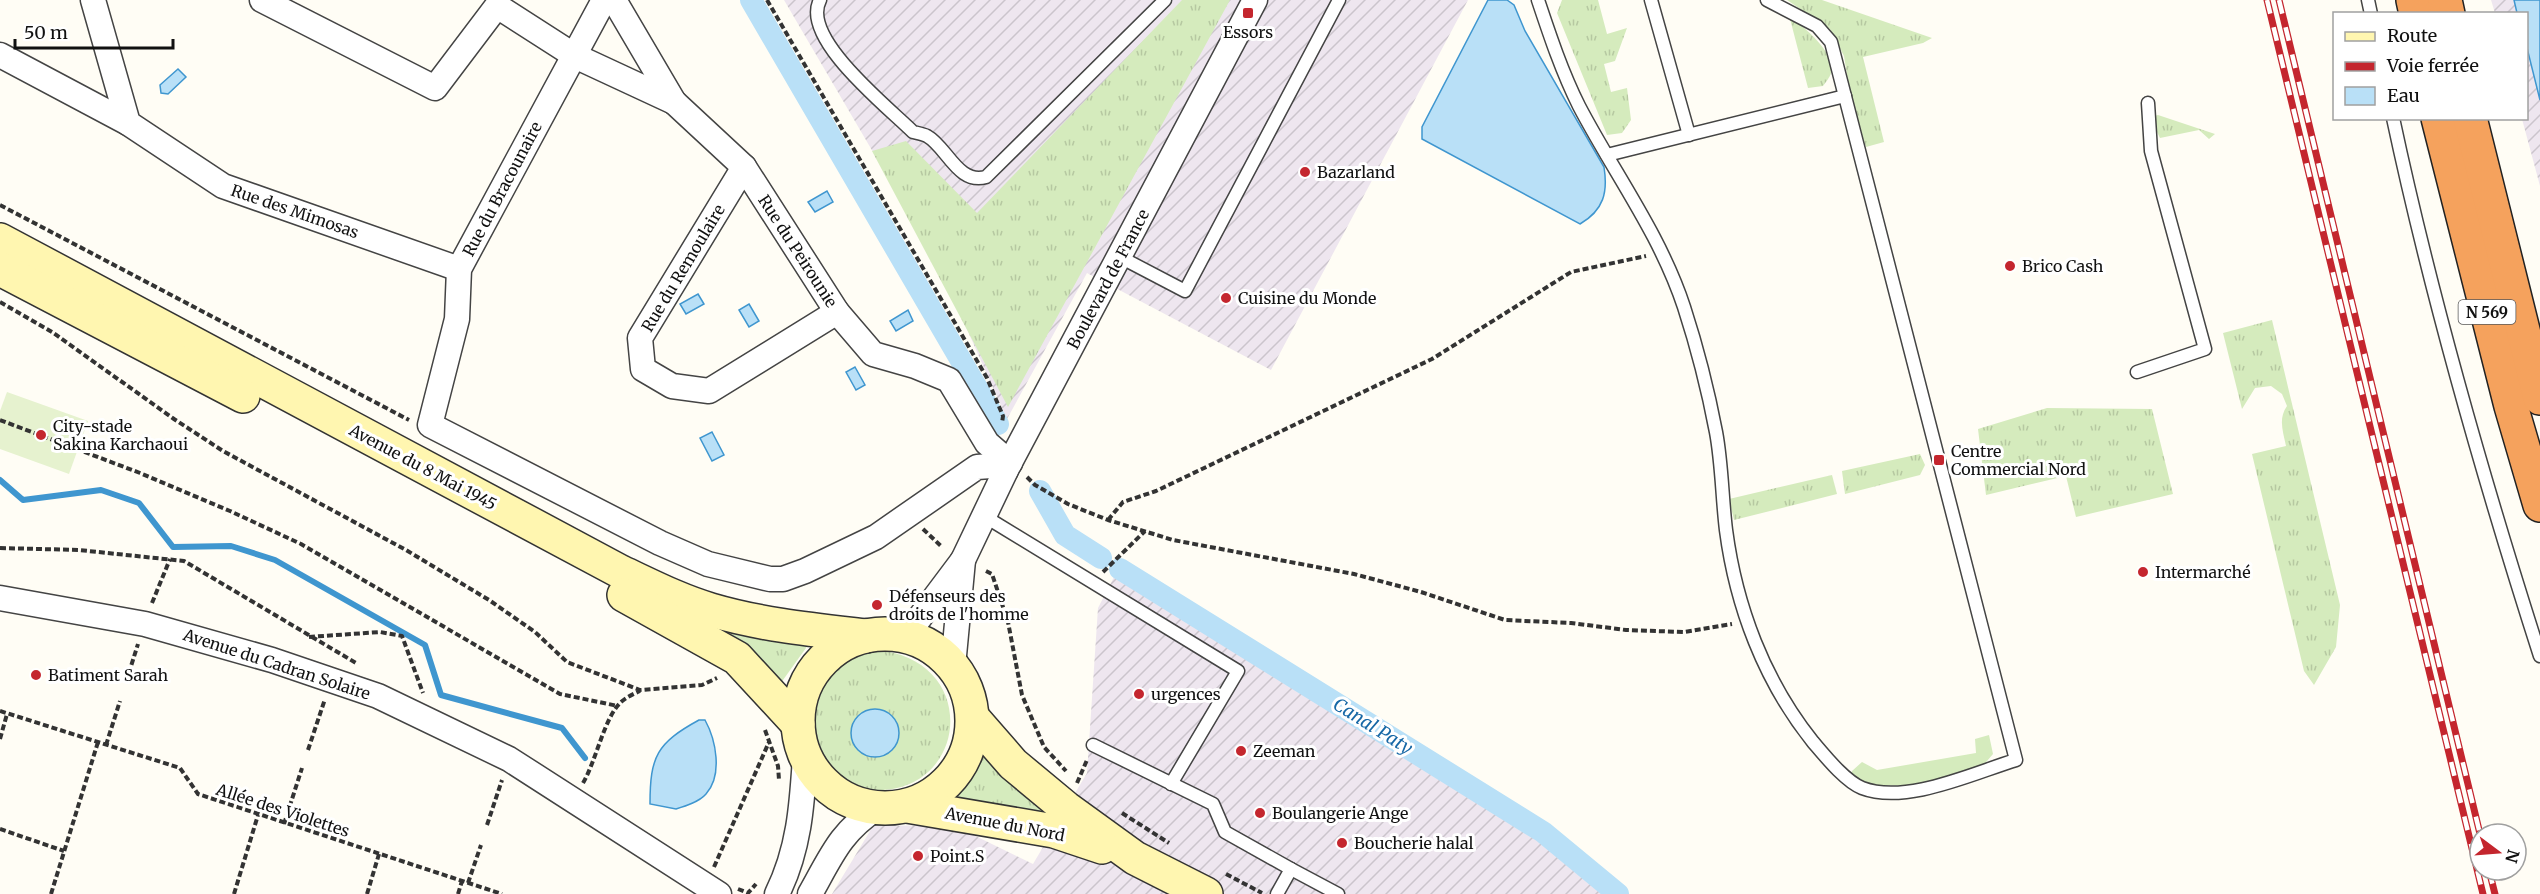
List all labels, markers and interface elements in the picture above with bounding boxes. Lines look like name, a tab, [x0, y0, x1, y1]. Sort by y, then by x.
marker: Essors	[1241, 6, 1255, 20]
scale bar	[15, 12, 172, 50]
legend	[2333, 12, 2528, 120]
text: 50 m	[24, 21, 68, 44]
place label: Essors	[1223, 22, 1273, 42]
text: Route	[2387, 24, 2437, 47]
text: Voie ferrée	[2386, 54, 2479, 77]
text: Eau	[2387, 84, 2420, 107]
street label: Rue du Bracounaire	[458, 118, 546, 260]
place label: Bazarland	[1317, 162, 1395, 182]
marker: Bazarland	[1298, 165, 1312, 179]
street label: Rue des Mimosas	[229, 180, 362, 242]
street label: Rue du Peirounie	[754, 191, 842, 311]
street label: Rue du Remoulaire	[637, 201, 729, 335]
street label: Boulevard de France	[1063, 206, 1153, 352]
place label: Brico Cash	[2022, 256, 2104, 276]
marker: Brico Cash	[2003, 259, 2017, 273]
place label: Cuisine du Monde	[1238, 288, 1376, 308]
marker: Cuisine du Monde	[1219, 291, 1233, 305]
road number: N 569	[2458, 300, 2516, 324]
place label: City-stade Sakina Karchaoui	[53, 416, 188, 454]
street label: Avenue du 8 Mai 1945	[345, 419, 500, 514]
marker: City-stade Sakina Karchaoui	[34, 428, 48, 442]
place label: Centre Commercial Nord	[1951, 441, 2086, 479]
marker: Centre Commercial Nord	[1932, 453, 1946, 467]
place label: Intermarché	[2155, 562, 2251, 582]
marker: Intermarché	[2136, 565, 2150, 579]
place label: Défenseurs des droits de l'homme	[889, 586, 1029, 624]
marker: Défenseurs des droits de l'homme	[870, 598, 884, 612]
street label: Avenue du Cadran Solaire	[180, 624, 373, 704]
place label: Batiment Sarah	[48, 665, 169, 685]
marker: Batiment Sarah	[29, 668, 43, 682]
place label: urgences	[1151, 684, 1221, 704]
marker: urgences	[1132, 687, 1146, 701]
water label: Canal Paty	[1329, 693, 1417, 760]
place label: Zeeman	[1253, 741, 1316, 761]
marker: Zeeman	[1234, 744, 1248, 758]
street label: Allée des Violettes	[213, 779, 352, 841]
street label: Avenue du Nord	[943, 802, 1067, 845]
place label: Boulangerie Ange	[1272, 803, 1408, 823]
marker: Boulangerie Ange	[1253, 806, 1267, 820]
north arrow	[2468, 822, 2528, 882]
place label: Boucherie halal	[1354, 833, 1474, 853]
marker: Boucherie halal	[1335, 836, 1349, 850]
place label: Point.S	[930, 846, 984, 866]
text: N	[2501, 847, 2524, 865]
marker: Point.S	[911, 849, 925, 863]

